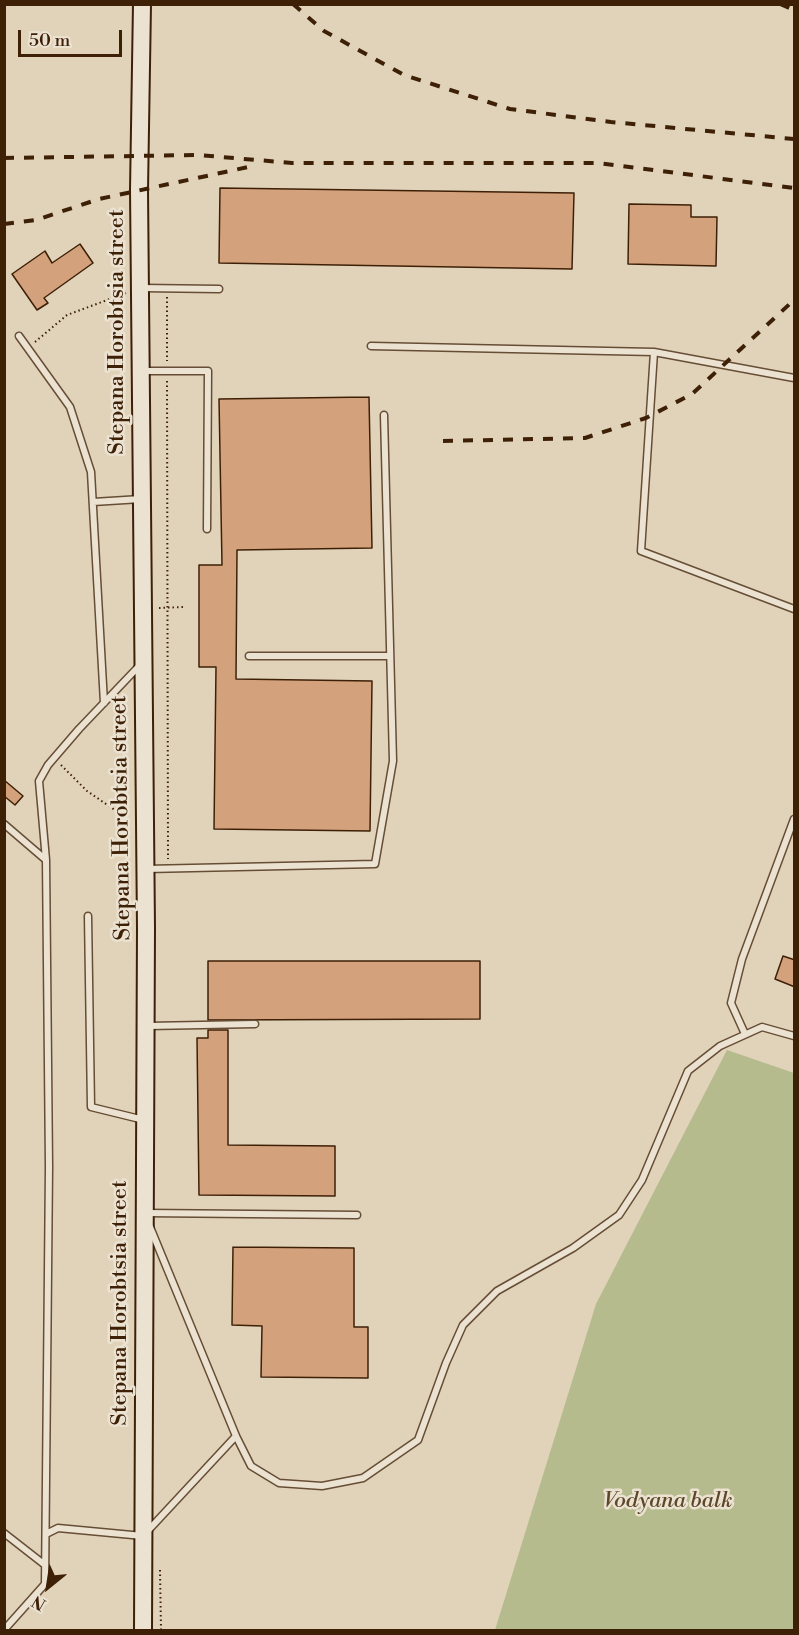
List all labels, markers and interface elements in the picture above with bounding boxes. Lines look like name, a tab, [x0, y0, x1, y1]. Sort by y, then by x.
scale bar	[21, 18, 124, 56]
text: 50 m	[29, 29, 70, 52]
street label: Stepana Horobtsia street	[105, 209, 131, 455]
street label: Stepana Horobtsia street	[107, 695, 137, 941]
street label: Stepana Horobtsia street	[108, 1180, 134, 1426]
park label: Vodyana balk	[604, 1489, 732, 1515]
north arrow	[18, 1557, 78, 1617]
text: N	[29, 1591, 49, 1614]

